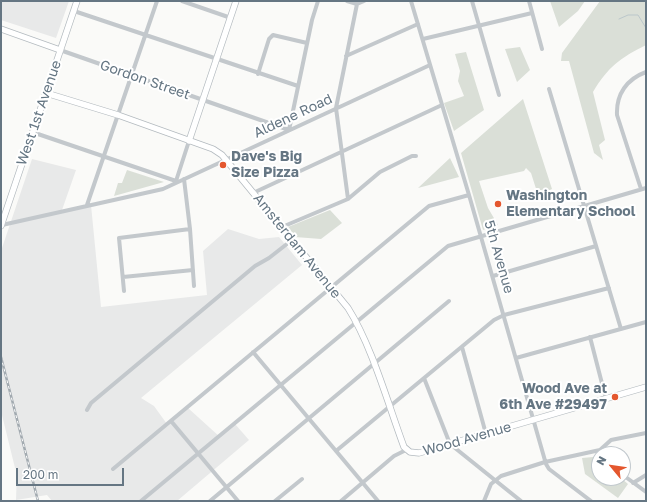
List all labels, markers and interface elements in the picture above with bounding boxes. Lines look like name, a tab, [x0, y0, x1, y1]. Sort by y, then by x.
street label: Gordon Street	[98, 57, 192, 103]
street label: West 1st Avenue	[13, 58, 65, 168]
street label: Aldene Road	[251, 90, 335, 142]
place label: Dave's Big Size Pizza	[231, 149, 302, 182]
marker: Dave's Big Size Pizza	[218, 160, 228, 170]
place label: Washington Elementary School	[506, 188, 635, 220]
street label: Amsterdam Avenue	[250, 190, 344, 302]
marker: Washington Elementary School	[493, 199, 503, 209]
street label: 5th Avenue	[481, 219, 517, 295]
place label: Wood Ave at 6th Ave #29497	[499, 381, 607, 414]
marker: Wood Ave at 6th Ave #29497	[610, 392, 620, 402]
street label: Wood Avenue	[421, 418, 513, 460]
north arrow	[591, 446, 631, 486]
text: N	[593, 454, 609, 467]
scale bar	[18, 460, 126, 486]
text: 200 m	[23, 467, 58, 482]

